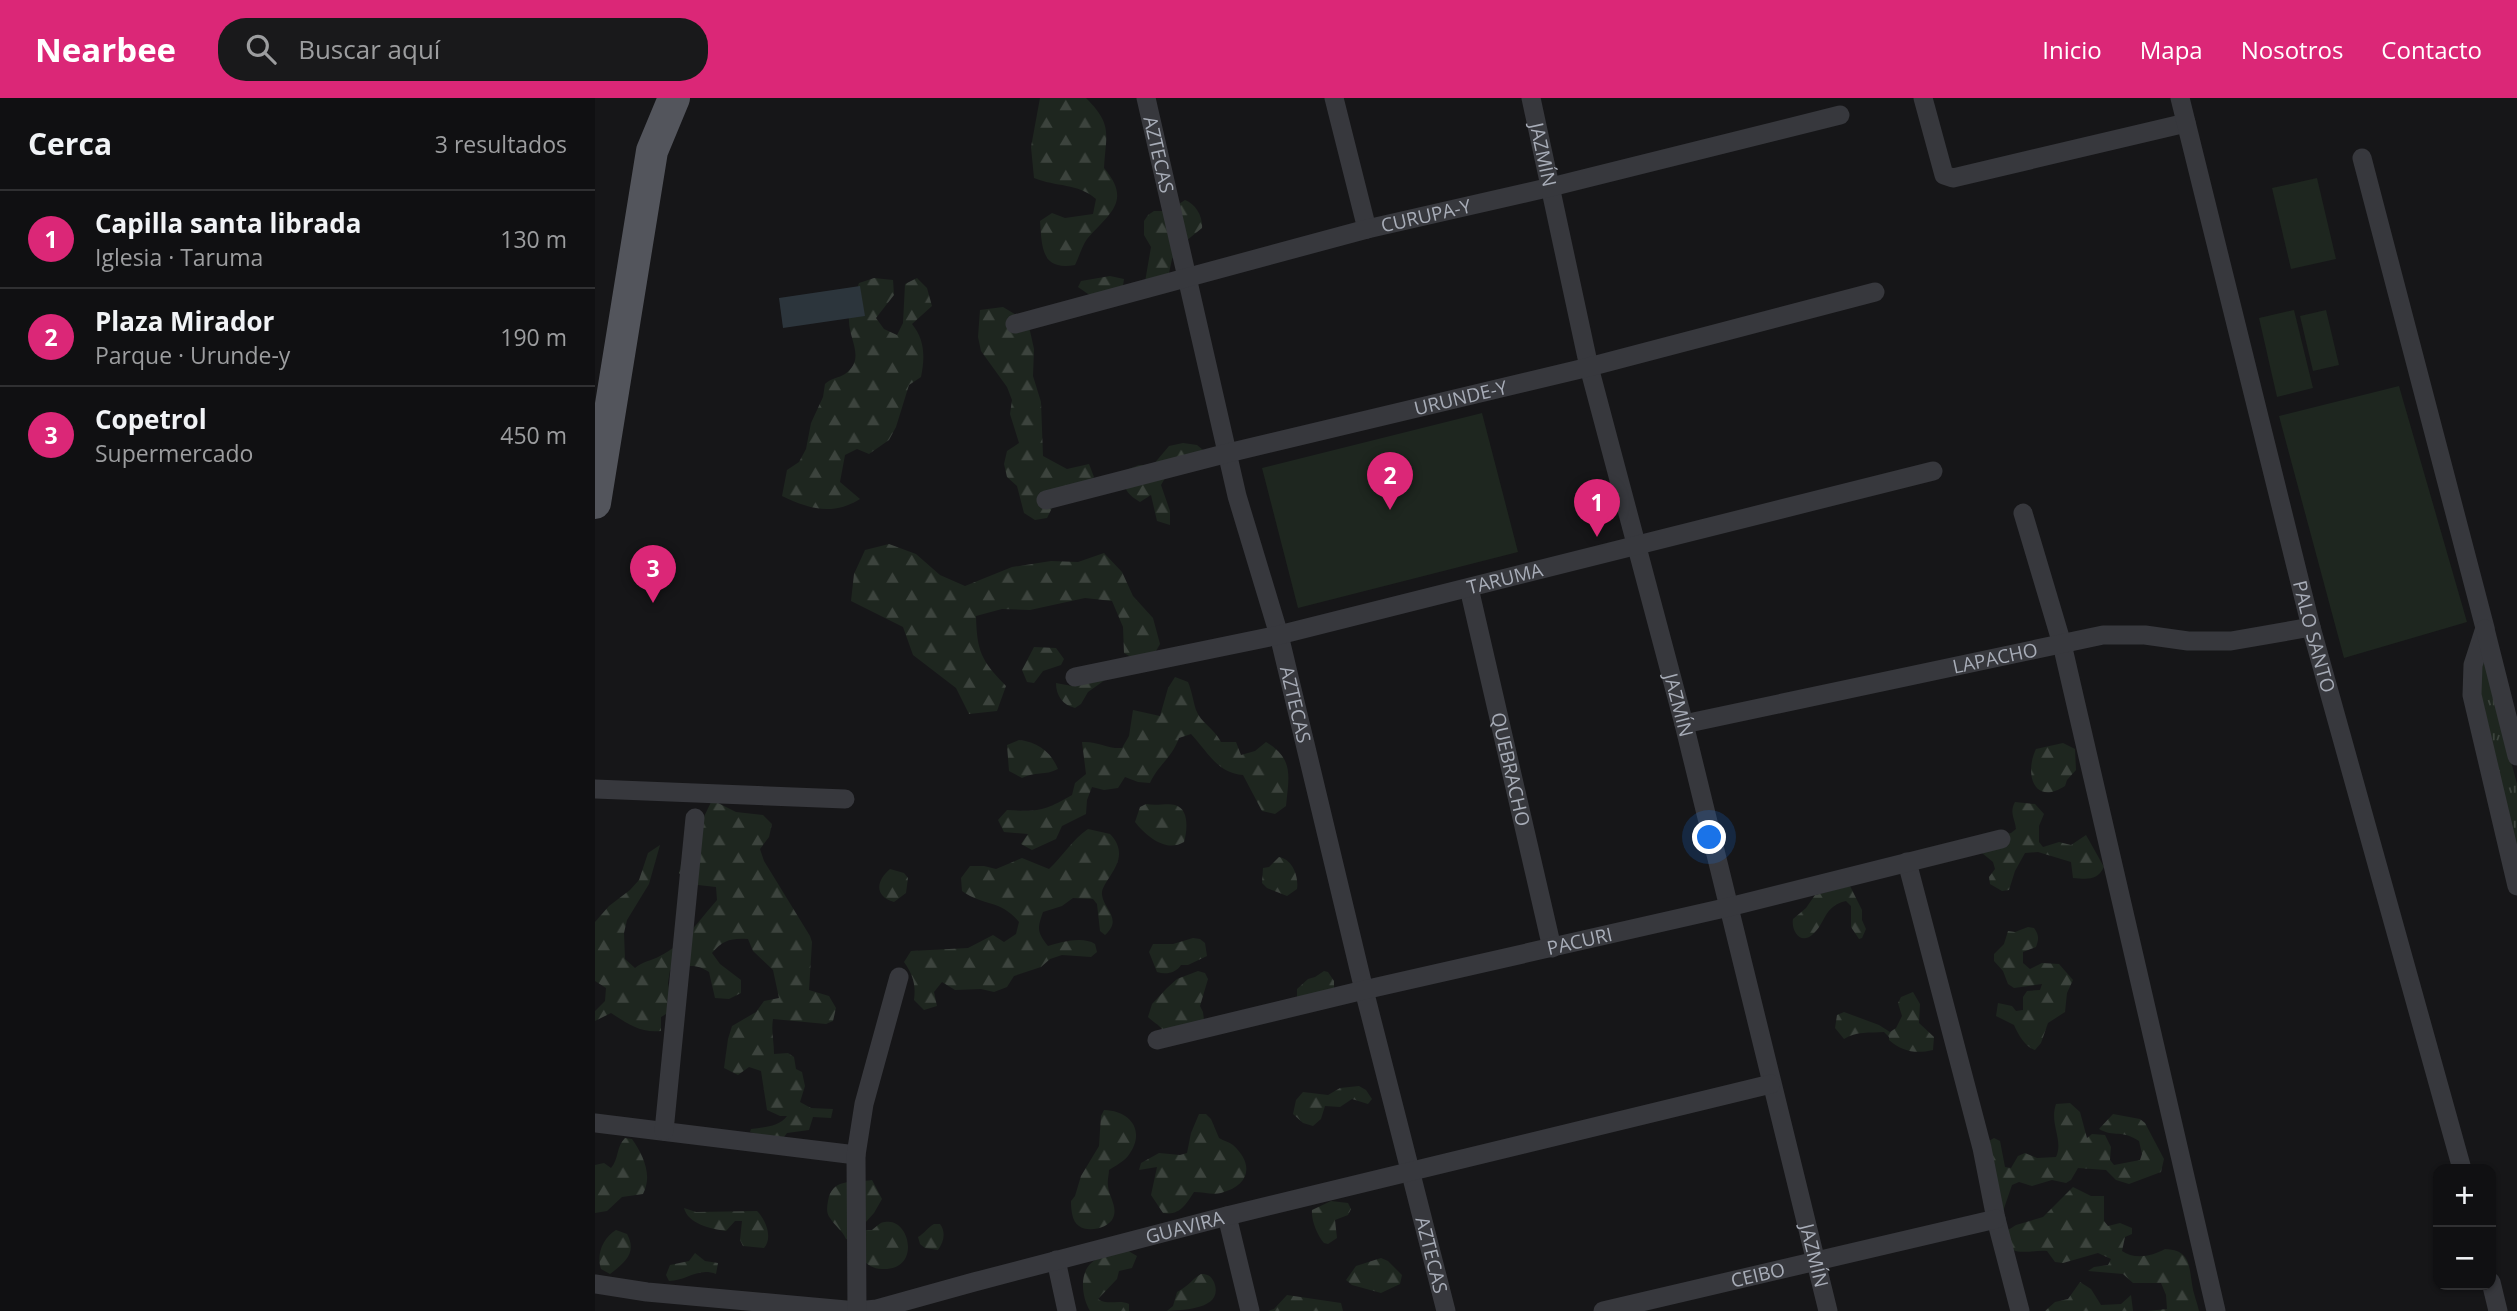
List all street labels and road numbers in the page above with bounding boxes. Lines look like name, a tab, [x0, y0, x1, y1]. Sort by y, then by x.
street label: AZTECAS	[1138, 113, 1180, 196]
street label: JAZMÍN	[1523, 118, 1563, 189]
street label: CURUPA-Y	[1378, 193, 1474, 238]
street label: URUNDE-Y	[1411, 374, 1510, 421]
street label: TARUMA	[1464, 556, 1545, 600]
street label: PALO SANTO	[2287, 578, 2342, 696]
street label: LAPACHO	[1950, 636, 2040, 680]
street label: AZTECAS	[1274, 663, 1317, 746]
street label: JAZMÍN	[1658, 669, 1700, 739]
street label: QUEBRACHO	[1485, 710, 1536, 829]
street label: PACURI	[1544, 921, 1615, 961]
street label: GUAVIRA	[1143, 1204, 1227, 1250]
street label: AZTECAS	[1409, 1214, 1454, 1296]
street label: JAZMÍN	[1794, 1219, 1835, 1290]
street label: CEIBO	[1728, 1256, 1788, 1294]

